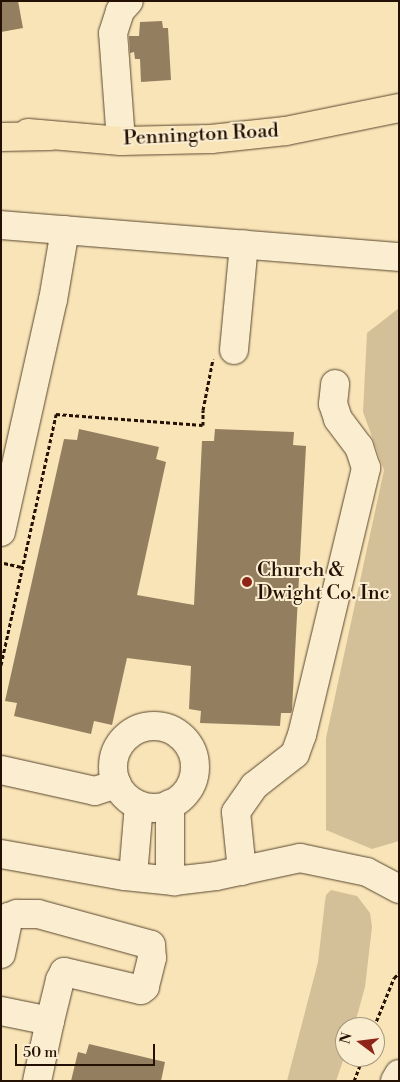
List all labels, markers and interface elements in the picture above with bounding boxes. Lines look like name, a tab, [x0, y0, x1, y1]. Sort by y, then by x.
street label: Pennington Road	[123, 119, 279, 151]
place label: Church & Dwight Co. Inc	[257, 558, 390, 605]
marker: Church & Dwight Co. Inc	[241, 576, 253, 588]
north arrow	[335, 1017, 385, 1067]
text: N	[336, 1031, 357, 1046]
scale bar	[18, 1034, 158, 1066]
text: 50 m	[23, 1043, 57, 1062]

